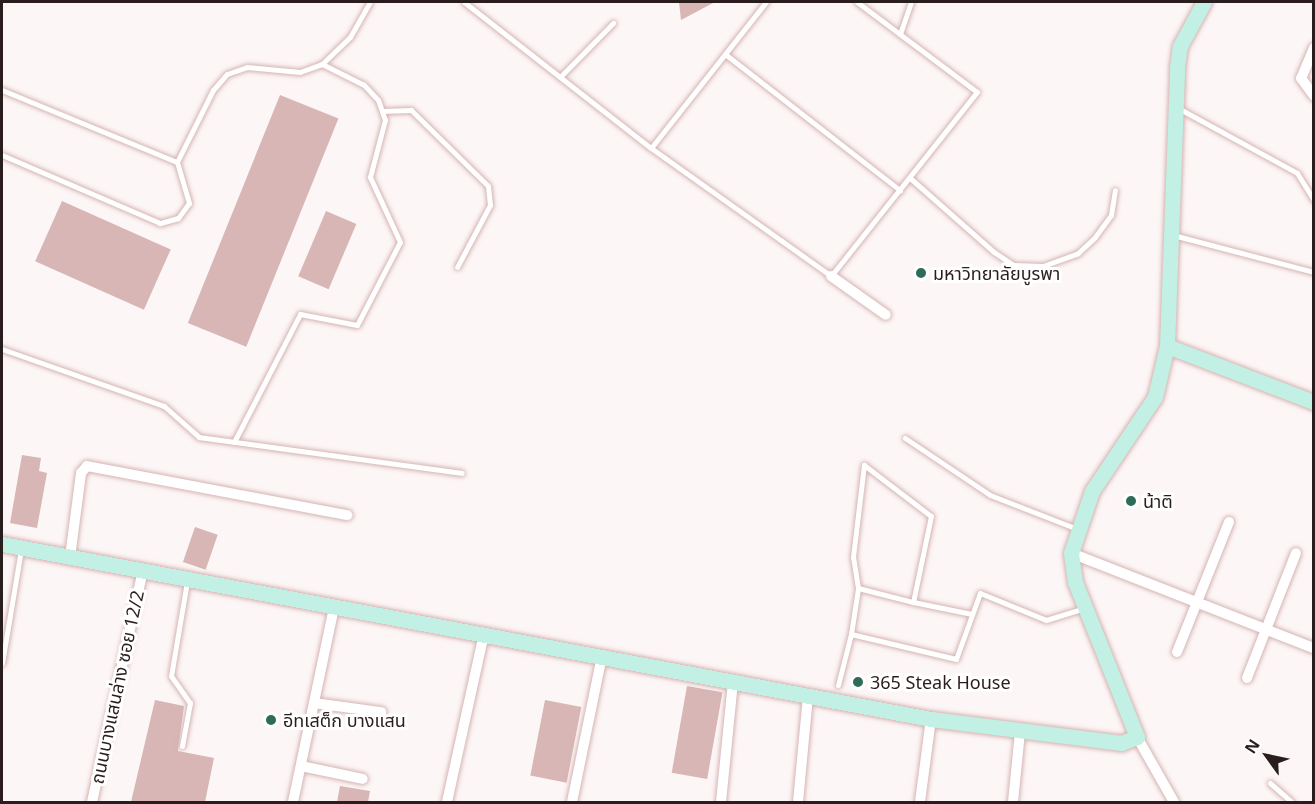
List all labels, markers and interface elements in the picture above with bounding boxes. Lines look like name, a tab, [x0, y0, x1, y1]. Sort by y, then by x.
place label: มหาวิทยาลัยบูรพา	[933, 262, 1060, 284]
marker: มหาวิทยาลัยบูรพา	[914, 266, 928, 280]
place label: น้าติ	[1143, 490, 1173, 512]
marker: น้าติ	[1124, 494, 1138, 508]
street label: ถนนบางแสนล่าง ซอย 12/2	[86, 588, 148, 786]
place label: 365 Steak House	[870, 671, 1011, 693]
marker: 365 Steak House	[851, 675, 865, 689]
place label: อีทเสต็ก บางแสน	[283, 709, 406, 731]
marker: อีทเสต็ก บางแสน	[264, 713, 278, 727]
north arrow	[1237, 726, 1297, 786]
text: N	[1239, 735, 1265, 758]

